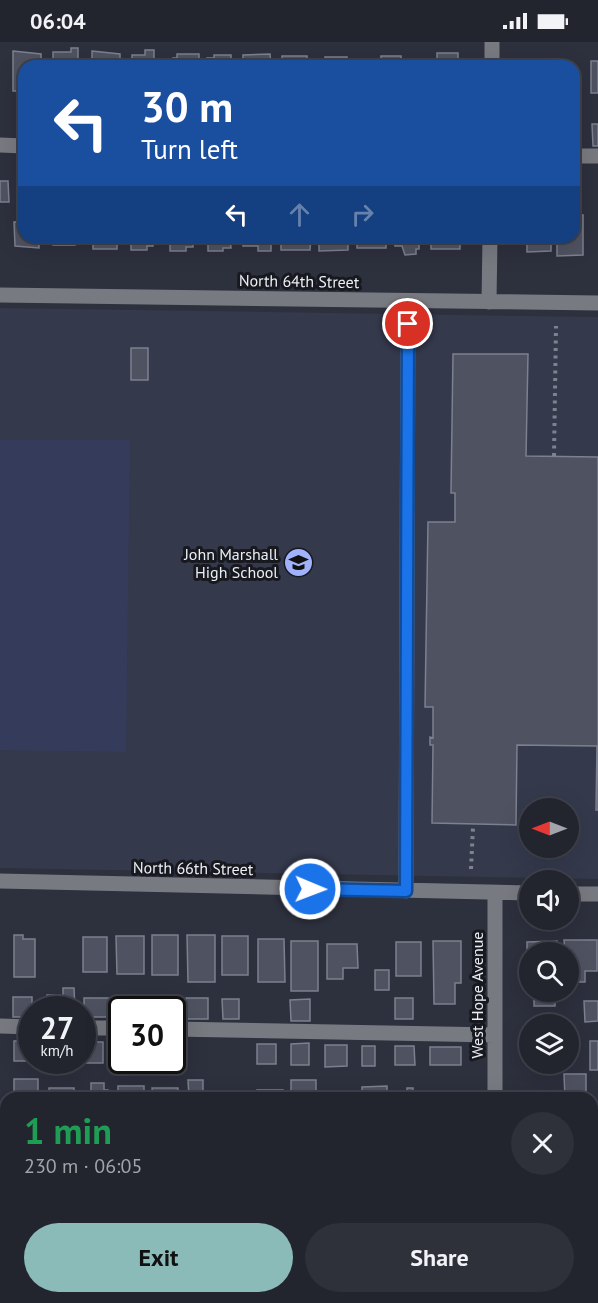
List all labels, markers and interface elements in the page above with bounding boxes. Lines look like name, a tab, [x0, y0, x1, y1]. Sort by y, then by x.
text: 06:04	[30, 7, 86, 35]
text: 30 m	[141, 79, 233, 134]
icon: left	[42, 84, 120, 162]
text: Turn left	[141, 132, 238, 166]
icon: left	[220, 198, 253, 231]
icon: ahead	[283, 198, 316, 231]
icon: right	[346, 198, 379, 231]
street label: North 64th Street	[239, 270, 360, 292]
pin	[382, 298, 433, 349]
icon: arrive	[391, 307, 424, 340]
place label: John Marshall High School	[183, 544, 278, 582]
school or university icon: John Marshall High School	[283, 547, 315, 579]
north arrow	[519, 798, 579, 858]
map controls	[519, 798, 579, 1074]
street label: North 66th Street	[133, 857, 254, 879]
position arrow	[278, 857, 342, 921]
button: sound	[519, 870, 579, 930]
street label: West Hope Avenue	[467, 932, 487, 1058]
button: search	[519, 942, 579, 1002]
speed limit sign: 30	[108, 996, 186, 1074]
text: 27	[40, 1008, 74, 1047]
button: layers	[519, 1014, 579, 1074]
text: km/h	[41, 1041, 73, 1060]
text: 1 min	[24, 1107, 112, 1154]
button: close	[511, 1112, 574, 1175]
text: 230 m · 06:05	[24, 1153, 142, 1179]
button: Exit	[24, 1223, 293, 1292]
button: Share	[305, 1223, 574, 1292]

